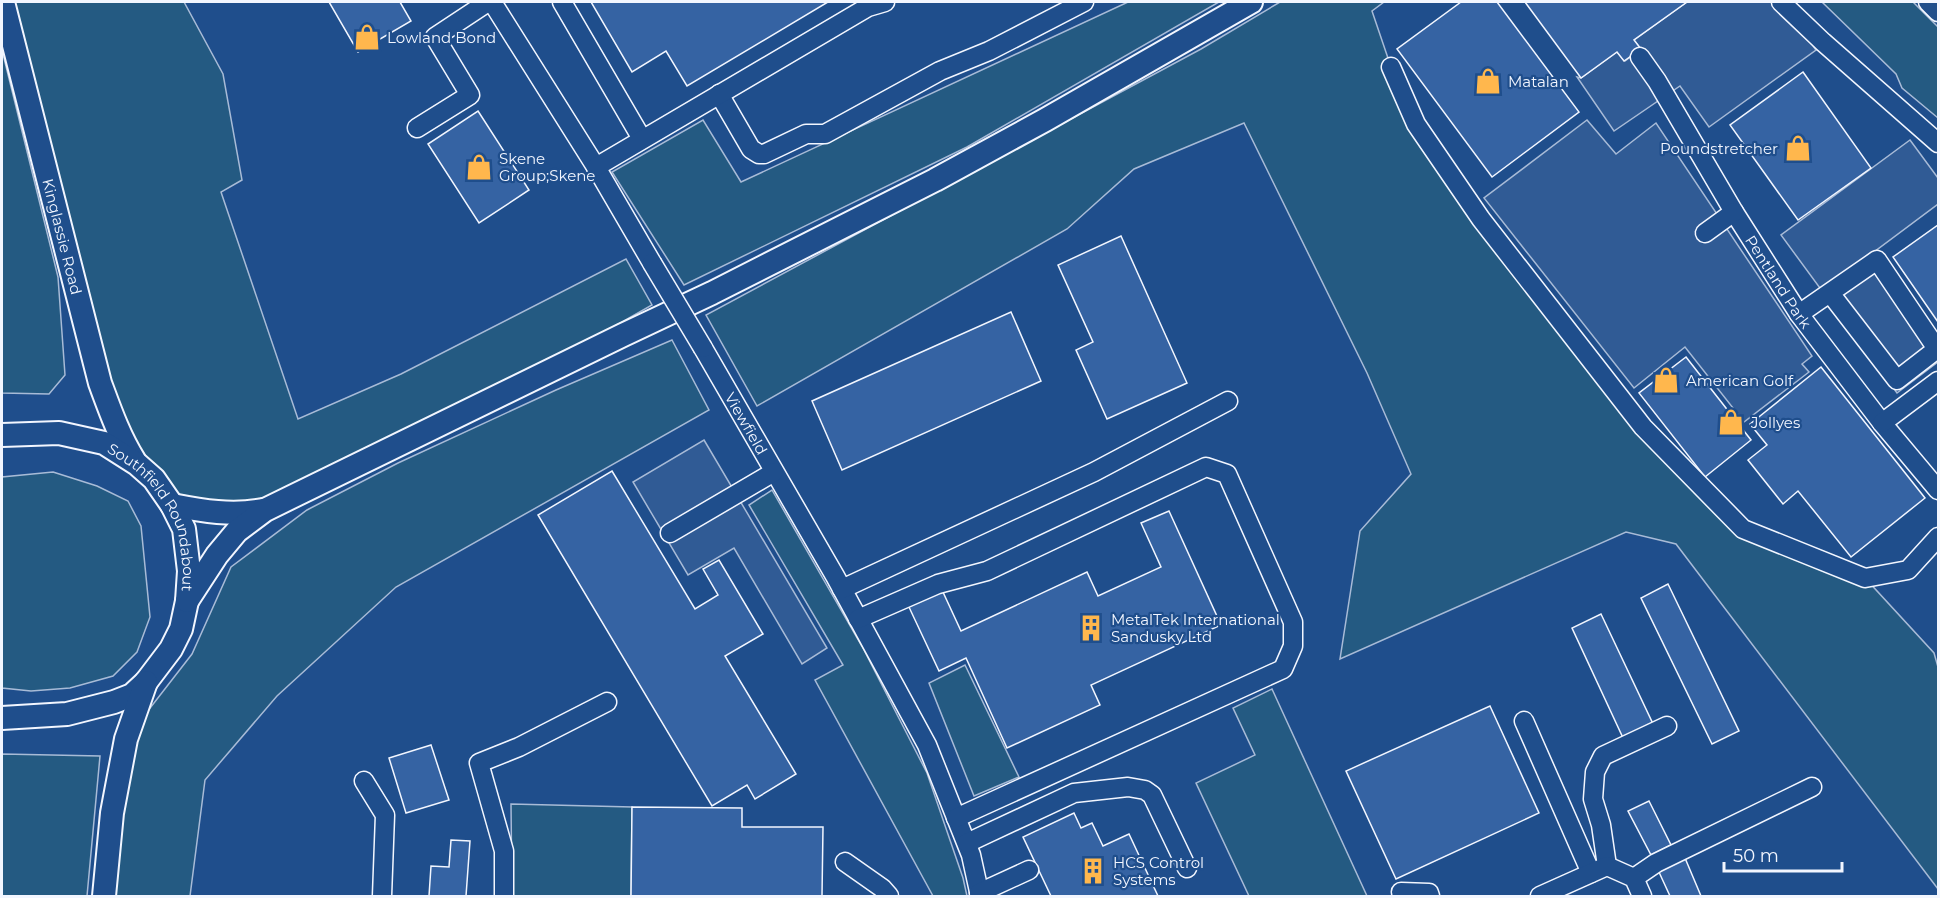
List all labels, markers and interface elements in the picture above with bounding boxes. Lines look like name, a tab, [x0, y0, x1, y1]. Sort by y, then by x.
shop icon: Lowland Bond	[352, 22, 382, 52]
place label: Lowland Bond	[387, 28, 496, 47]
shop icon: Matalan	[1473, 66, 1503, 96]
place label: Matalan	[1508, 72, 1569, 91]
shop icon: Poundstretcher	[1783, 133, 1813, 163]
place label: Poundstretcher	[1660, 139, 1778, 158]
place label: Skene Group;Skene	[499, 149, 595, 185]
shop icon: Skene Group;Skene	[464, 152, 494, 182]
street label: Kinglassie Road	[39, 177, 87, 297]
street label: Pentland Park	[1742, 231, 1816, 332]
shop icon: American Golf	[1651, 365, 1681, 395]
place label: American Golf	[1686, 371, 1794, 390]
street label: Viewfield	[721, 389, 772, 458]
shop icon: Jollyes	[1716, 407, 1746, 437]
place label: Jollyes	[1750, 413, 1800, 432]
street label: Southfield Roundabout	[104, 439, 199, 592]
place label: MetalTek International Sandusky Ltd	[1111, 610, 1280, 646]
building icon: MetalTek International Sandusky Ltd	[1076, 613, 1106, 643]
scale bar	[1724, 835, 1842, 873]
text: 50 m	[1733, 845, 1779, 867]
place label: HCS Control Systems	[1113, 853, 1204, 889]
building icon: HCS Control Systems	[1078, 856, 1108, 886]

